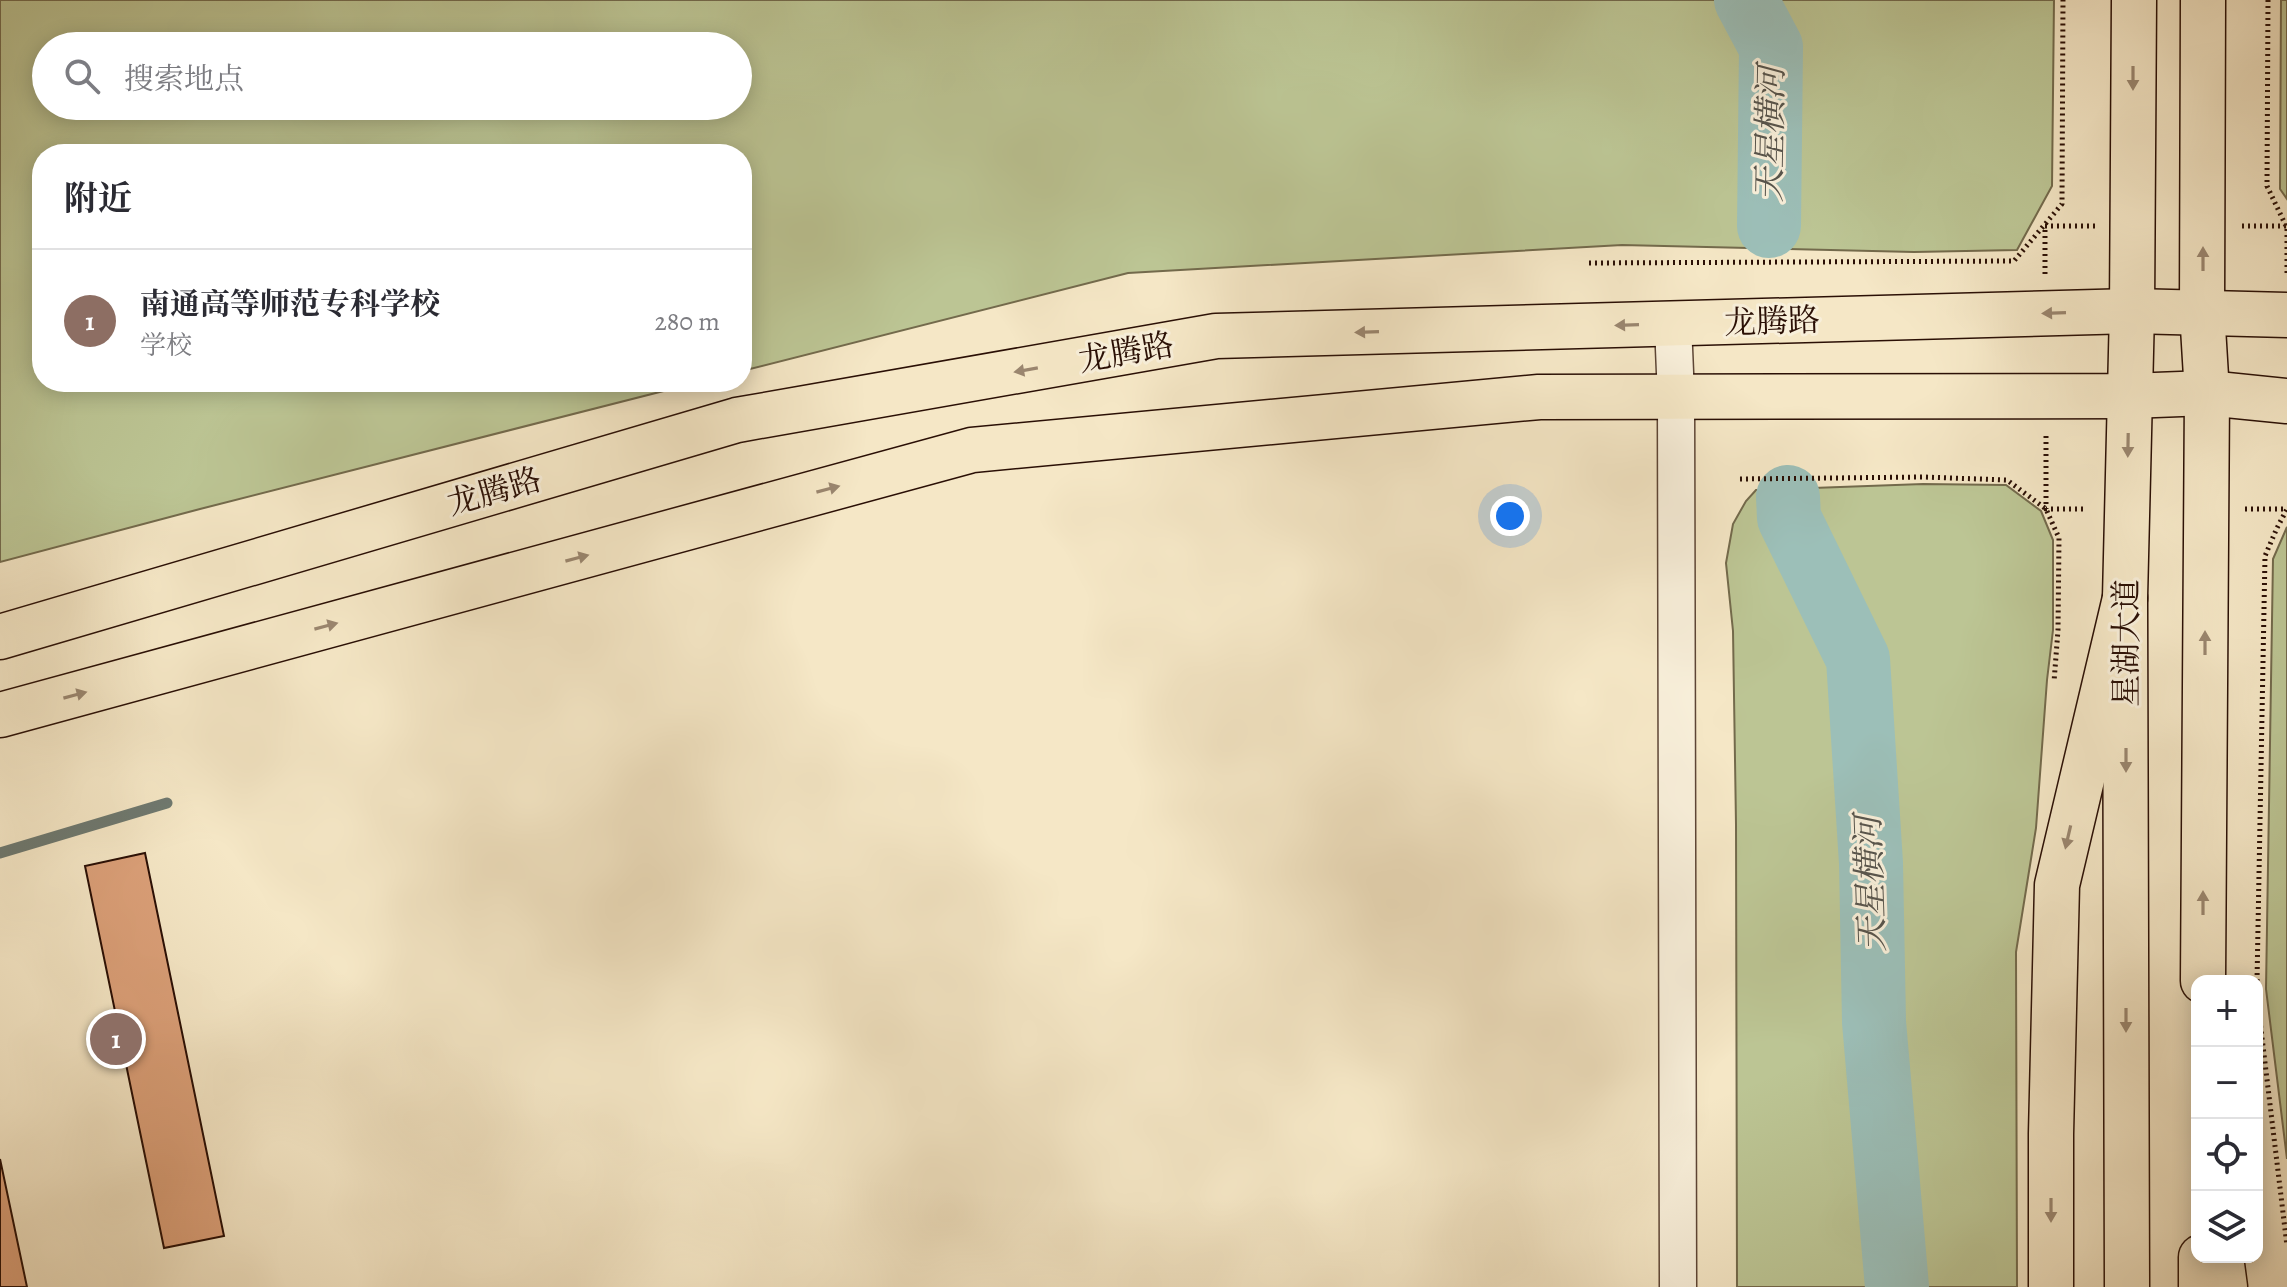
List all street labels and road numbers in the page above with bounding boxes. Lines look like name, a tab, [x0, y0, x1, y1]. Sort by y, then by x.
street label: 龙腾路	[1723, 297, 1821, 345]
street label: 龙腾路	[1075, 322, 1177, 382]
street label: 龙腾路	[442, 457, 546, 525]
street label: 星湖大道	[2104, 579, 2148, 707]

